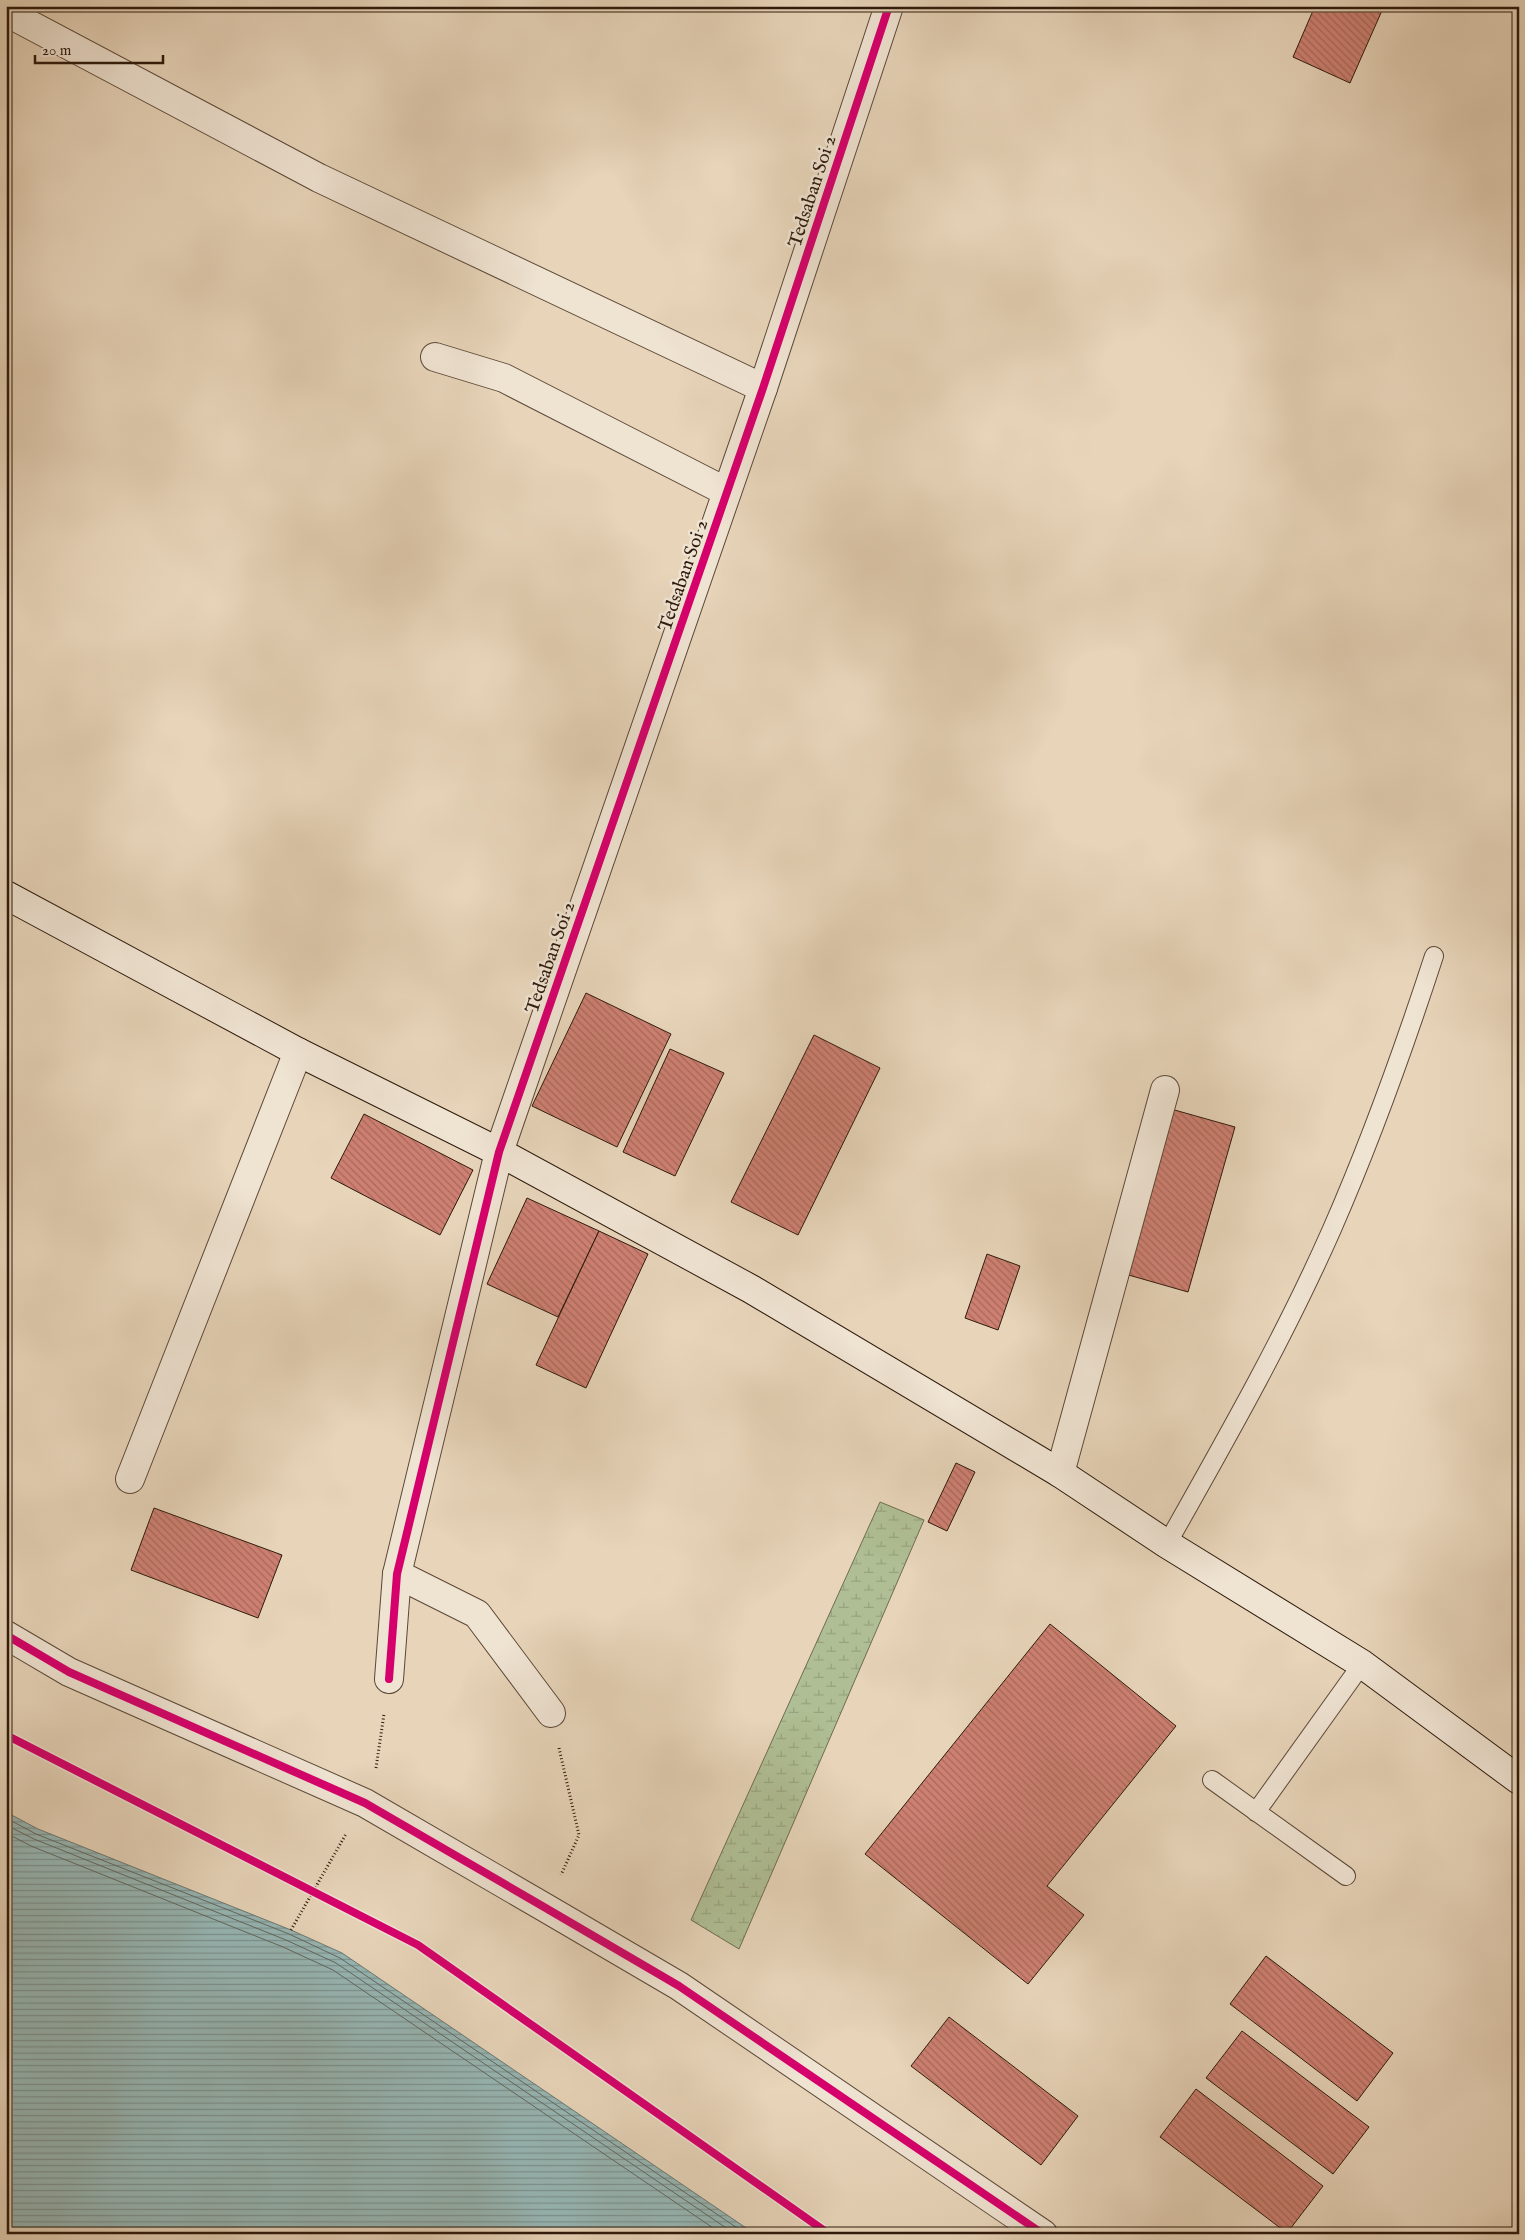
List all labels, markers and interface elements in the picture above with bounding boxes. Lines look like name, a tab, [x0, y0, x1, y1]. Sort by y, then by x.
scale bar	[35, 32, 162, 64]
text: 20 m	[42, 41, 72, 60]
street label: Tedsaban Soi 2	[783, 132, 842, 251]
street label: Tedsaban Soi 2	[654, 517, 714, 635]
street label: Tedsaban Soi 2	[521, 899, 581, 1017]

